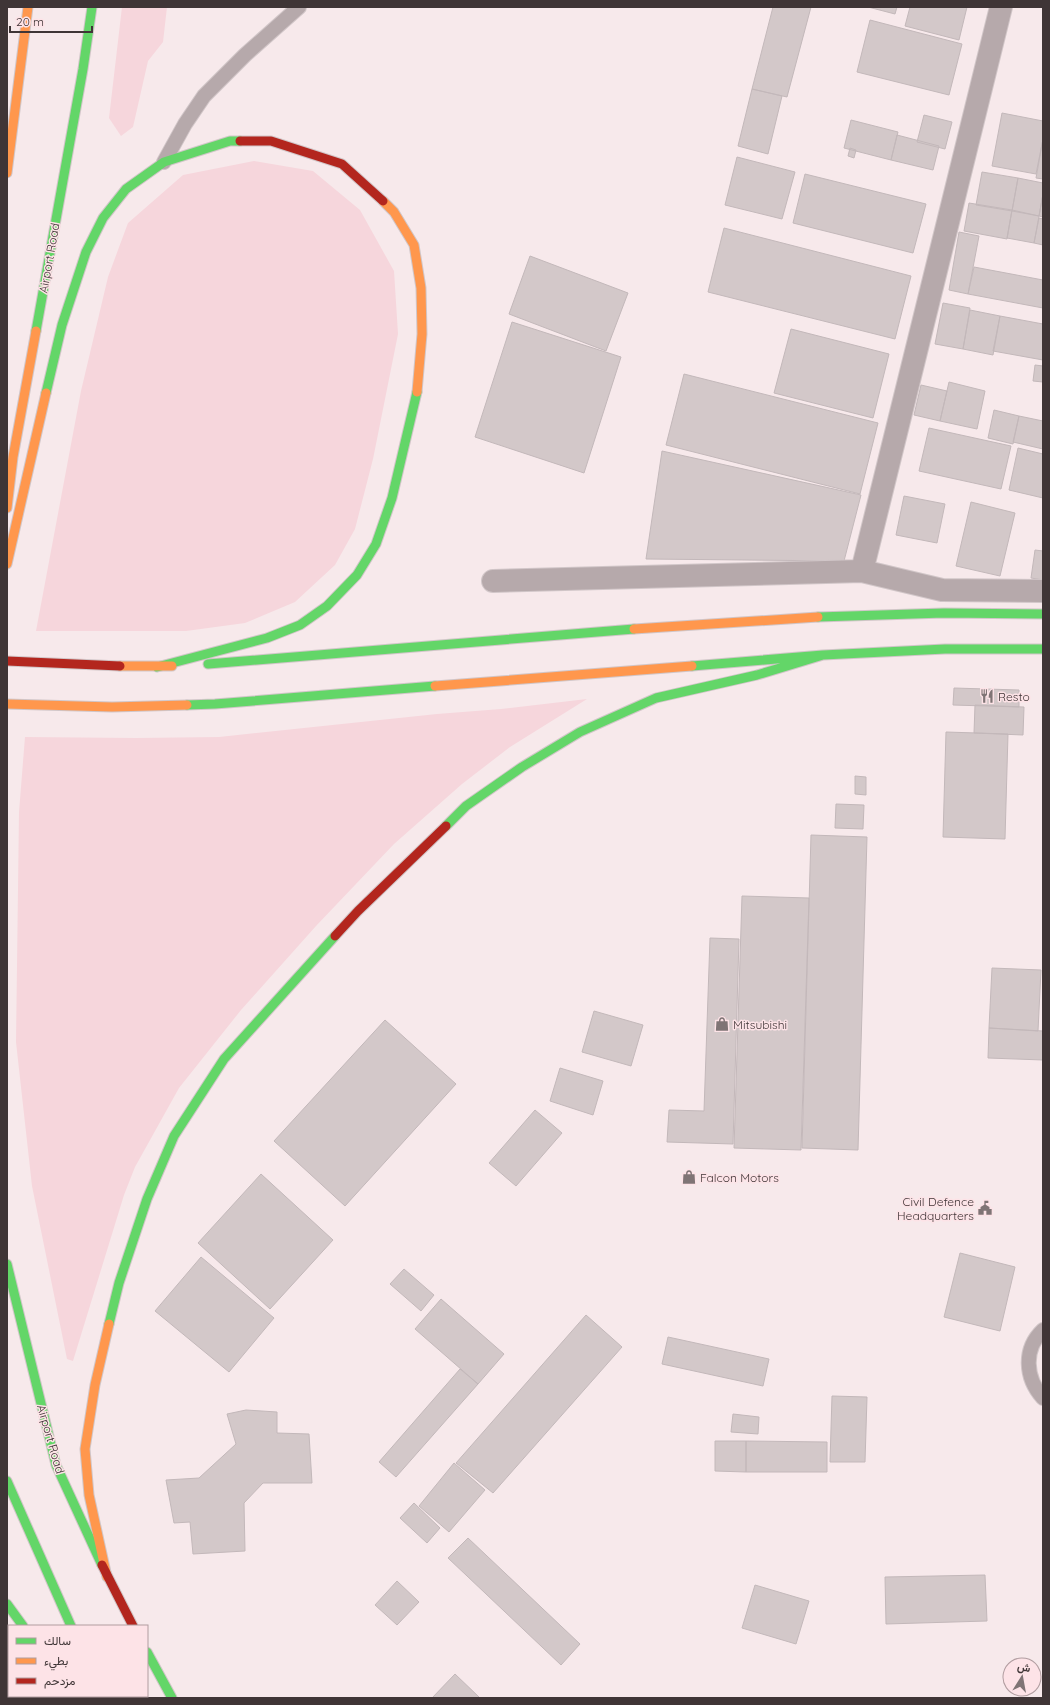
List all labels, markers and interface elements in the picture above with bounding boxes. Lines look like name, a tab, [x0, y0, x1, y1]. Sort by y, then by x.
scale bar	[10, 8, 92, 34]
text: 20 m	[16, 14, 44, 29]
street label: Airport Road	[35, 222, 63, 294]
restaurant icon: Resto	[979, 688, 995, 704]
place label: Resto	[998, 689, 1030, 704]
shop icon: Mitsubishi	[714, 1016, 730, 1032]
place label: Mitsubishi	[733, 1017, 787, 1032]
shop icon: Falcon Motors	[681, 1169, 697, 1185]
place label: Falcon Motors	[700, 1170, 779, 1185]
place label: Civil Defence Headquarters	[897, 1194, 974, 1223]
public building icon: Civil Defence Headquarters	[977, 1200, 993, 1216]
street label: Airport Road	[34, 1403, 68, 1475]
legend	[8, 1625, 148, 1697]
text: سالك	[44, 1633, 71, 1648]
text: بطيء	[44, 1653, 68, 1671]
north arrow	[1002, 1657, 1042, 1697]
text: ش	[1016, 1659, 1032, 1675]
text: مزدحم	[44, 1673, 75, 1689]

